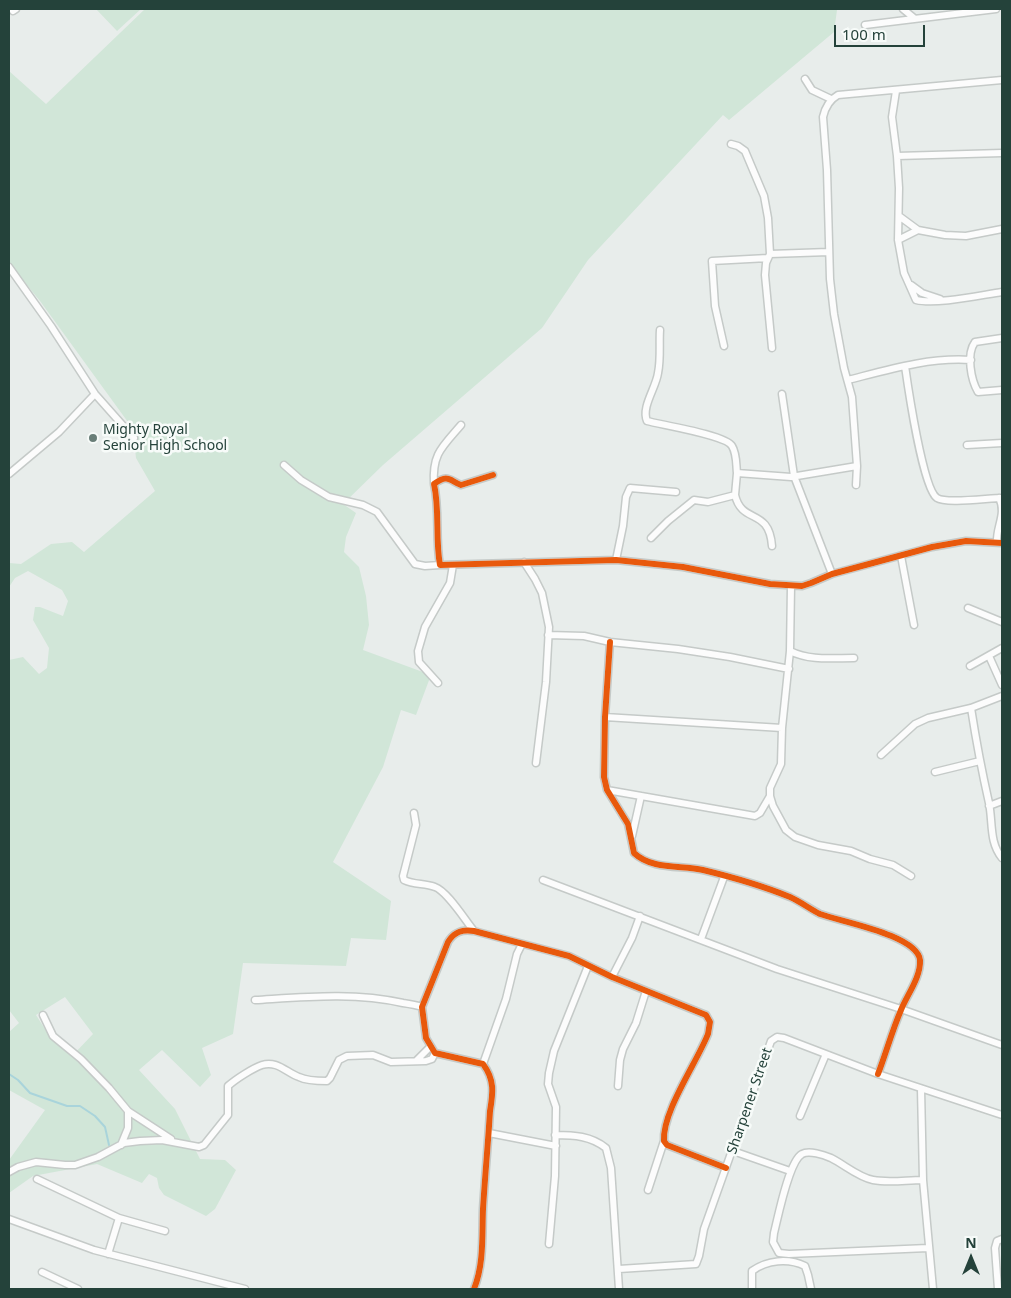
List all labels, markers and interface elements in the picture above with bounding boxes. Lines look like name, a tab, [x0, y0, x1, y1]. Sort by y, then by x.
scale bar	[836, 15, 927, 47]
text: 100 m	[842, 24, 886, 44]
place label: Mighty Royal Senior High School	[103, 422, 227, 454]
marker: Mighty Royal Senior High School	[87, 432, 99, 444]
street label: Sharpener Street	[724, 1046, 776, 1156]
north arrow	[946, 1233, 996, 1283]
text: N	[965, 1233, 977, 1252]

